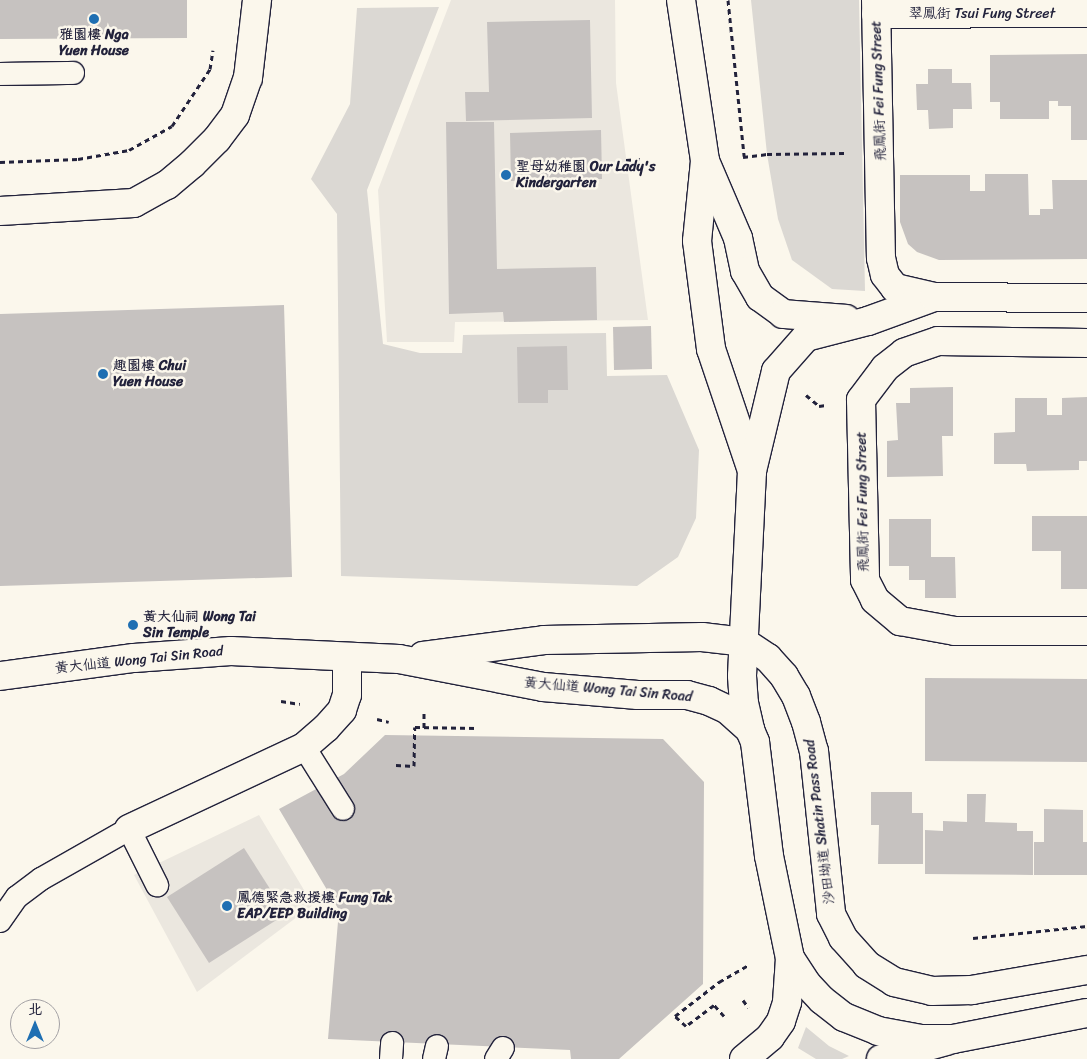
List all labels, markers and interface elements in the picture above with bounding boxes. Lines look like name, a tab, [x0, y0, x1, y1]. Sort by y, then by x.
street label: 翠鳳街 Tsui Fung Street	[908, 6, 1056, 22]
marker: 雅園樓 Nga Yuen House	[88, 13, 100, 25]
street label: 飛鳳街 Fei Fung Street	[868, 20, 890, 162]
place label: 雅園樓 Nga Yuen House	[59, 27, 129, 59]
place label: 聖母幼稚園 Our Lady's Kindergarten	[516, 159, 655, 192]
marker: 聖母幼稚園 Our Lady's Kindergarten	[500, 169, 512, 181]
place label: 趣園樓 Chui Yuen House	[113, 358, 186, 391]
marker: 趣園樓 Chui Yuen House	[97, 368, 109, 380]
street label: 飛鳳街 Fei Fung Street	[853, 431, 873, 573]
place label: 黃大仙祠 Wong Tai Sin Temple	[143, 609, 256, 642]
marker: 黃大仙祠 Wong Tai Sin Temple	[127, 619, 139, 631]
street label: 黃大仙道 Wong Tai Sin Road	[53, 643, 225, 677]
street label: 黃大仙道 Wong Tai Sin Road	[522, 674, 694, 706]
street label: 沙田坳道 Shatin Pass Road	[802, 739, 838, 905]
place label: 鳳德緊急救援樓 Fung Tak EAP/EEP Building	[237, 890, 393, 922]
marker: 鳳德緊急救援樓 Fung Tak EAP/EEP Building	[221, 900, 233, 912]
text: 北	[28, 997, 42, 1022]
north arrow	[10, 999, 60, 1049]

